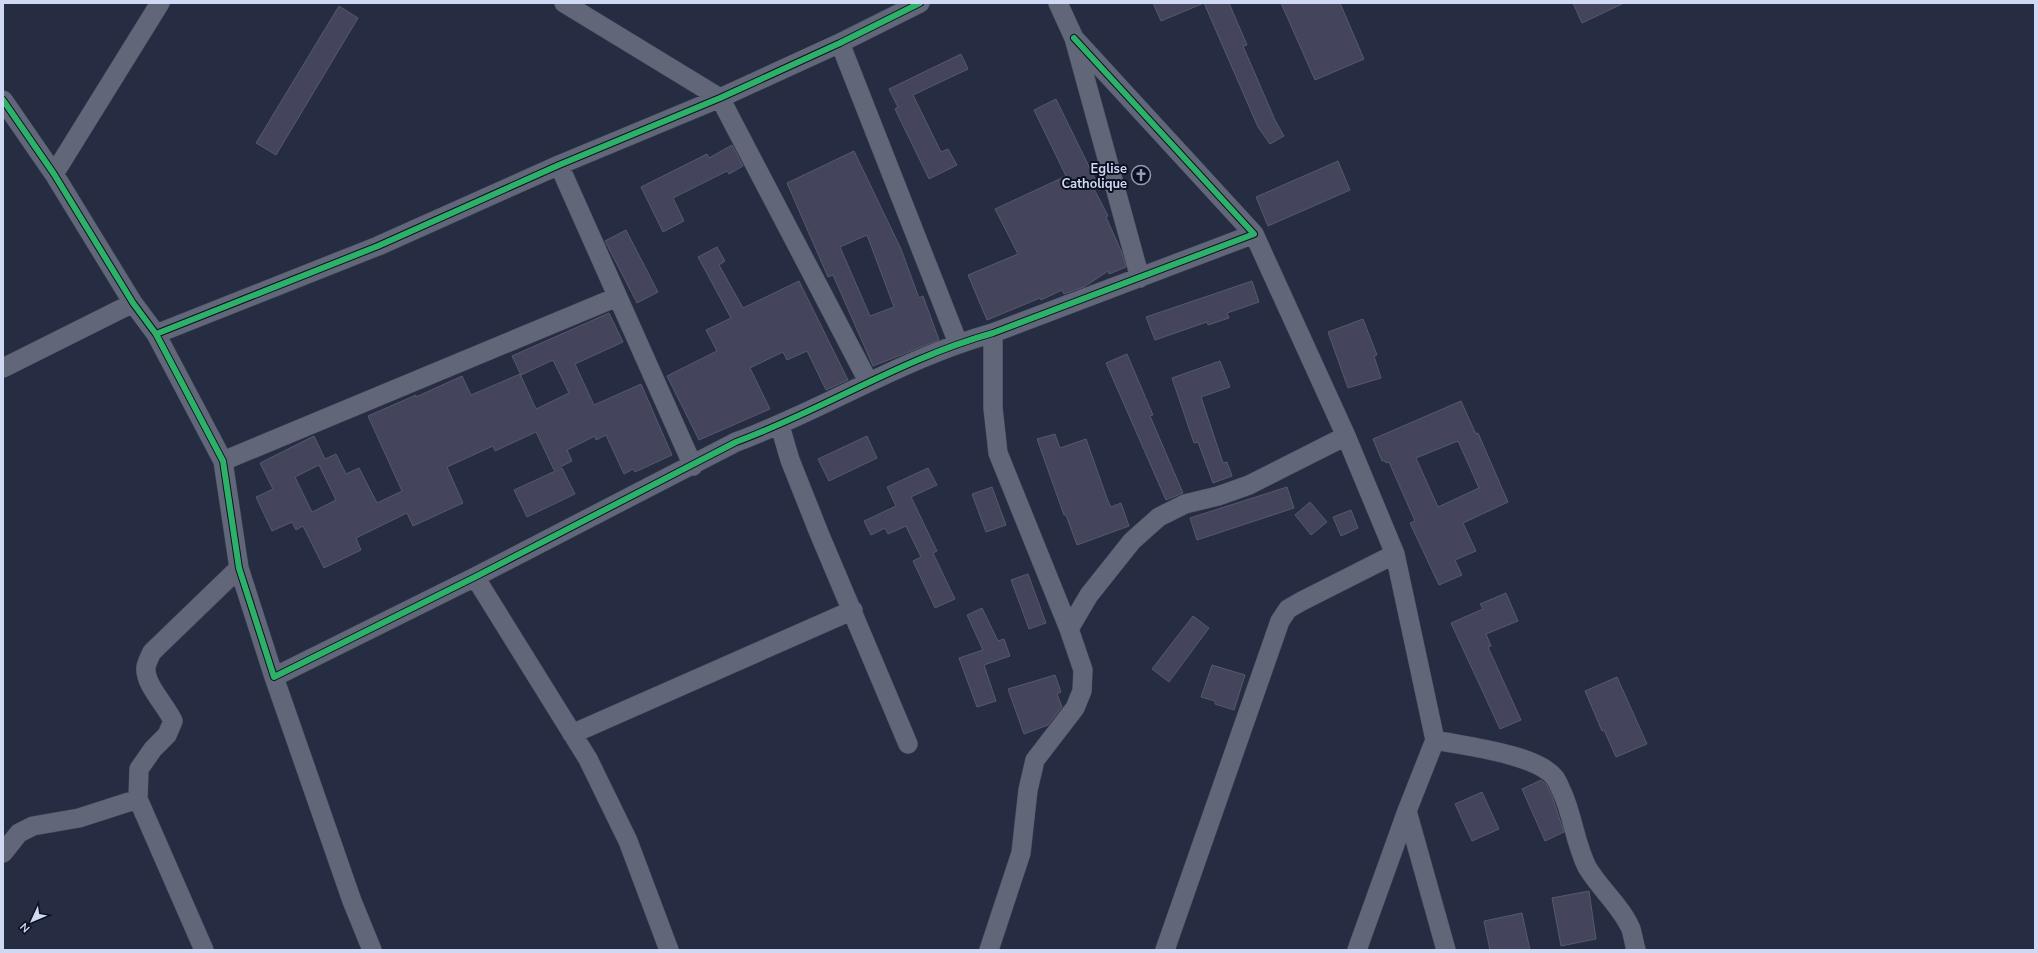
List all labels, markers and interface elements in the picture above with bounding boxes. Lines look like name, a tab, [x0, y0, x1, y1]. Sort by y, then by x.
place label: Eglise Catholique	[1061, 160, 1127, 193]
church icon: Eglise Catholique	[1130, 164, 1152, 186]
north arrow	[12, 901, 52, 941]
text: N	[17, 919, 33, 936]

